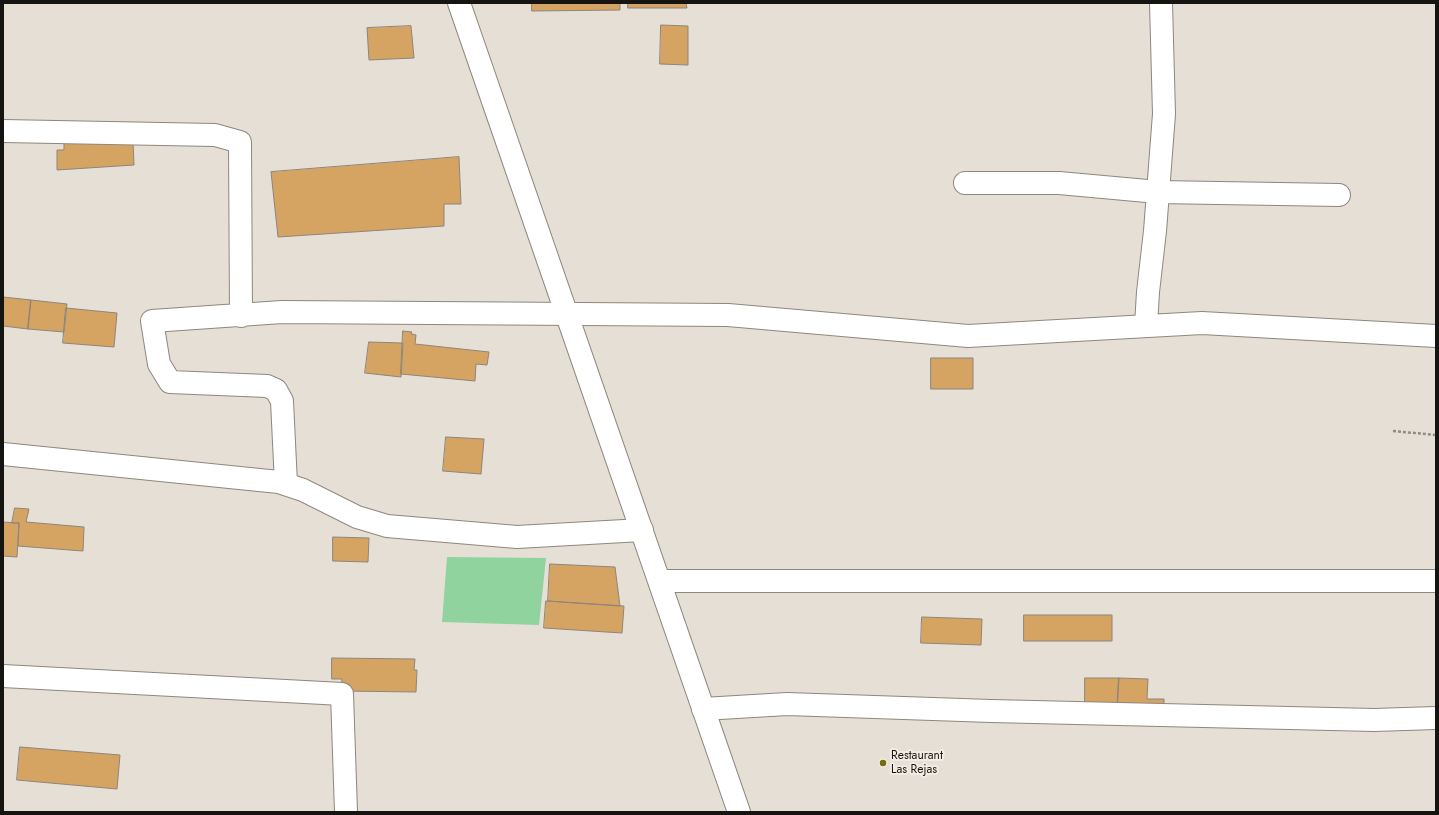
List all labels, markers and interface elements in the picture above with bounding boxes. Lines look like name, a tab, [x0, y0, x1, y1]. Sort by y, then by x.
place label: Restaurant Las Rejas	[891, 749, 943, 777]
marker: Restaurant Las Rejas	[878, 758, 888, 768]

